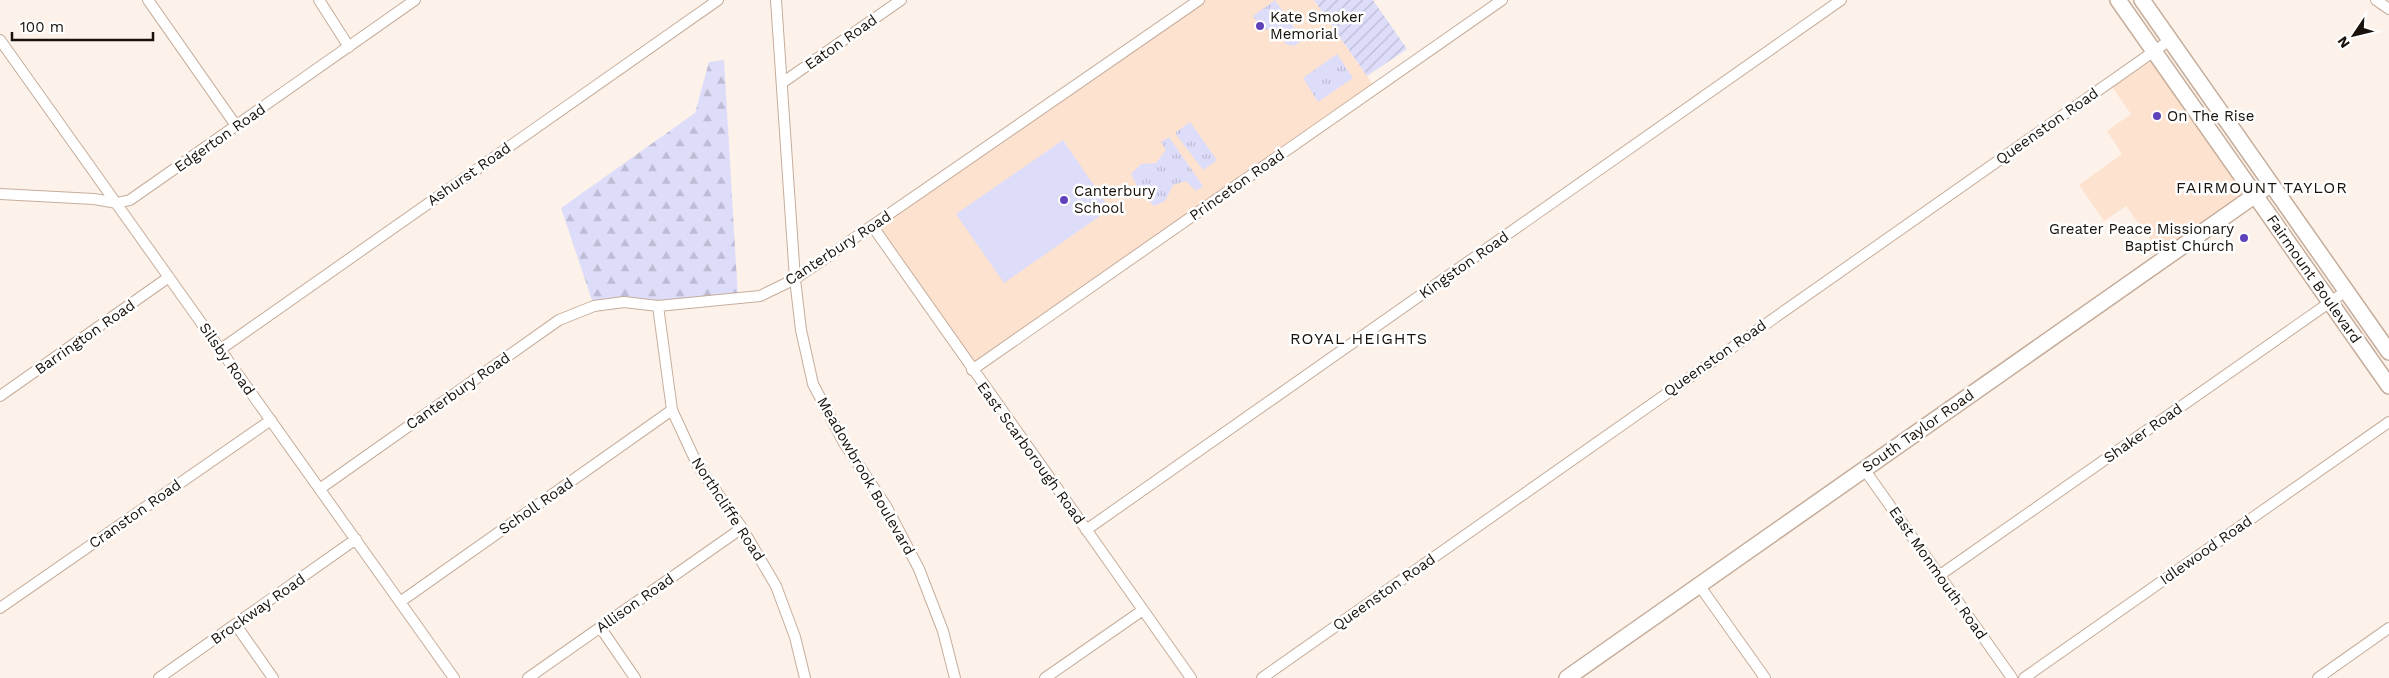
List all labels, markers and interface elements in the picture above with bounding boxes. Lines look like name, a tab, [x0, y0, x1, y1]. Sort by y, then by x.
place label: Kate Smoker Memorial	[1270, 8, 1364, 43]
scale bar	[12, 10, 154, 42]
north arrow	[2329, 10, 2379, 60]
street label: Eaton Road	[801, 11, 881, 73]
text: 100 m	[20, 18, 64, 36]
marker: Kate Smoker Memorial	[1254, 20, 1266, 32]
text: N	[2334, 34, 2353, 51]
street label: Queenston Road	[1992, 84, 2102, 168]
street label: Edgerton Road	[171, 100, 269, 176]
place label: On The Rise	[2167, 107, 2254, 125]
marker: On The Rise	[2151, 110, 2163, 122]
street label: Ashurst Road	[424, 139, 514, 209]
street label: Princeton Road	[1186, 146, 1288, 224]
district label: FAIRMOUNT TAYLOR	[2176, 178, 2348, 197]
place label: Canterbury School	[1074, 182, 1156, 217]
marker: Canterbury School	[1058, 194, 1070, 206]
street label: Canterbury Road	[782, 207, 894, 289]
street label: Fairmount Boulevard	[2263, 211, 2365, 347]
place label: Greater Peace Missionary Baptist Church	[2049, 220, 2234, 255]
street label: Kingston Road	[1416, 227, 1512, 303]
marker: Greater Peace Missionary Baptist Church	[2238, 232, 2250, 244]
street label: Barrington Road	[31, 296, 139, 378]
street label: Queenston Road	[1660, 316, 1770, 400]
street label: Silsby Road	[195, 319, 259, 399]
district label: ROYAL HEIGHTS	[1290, 329, 1428, 348]
street label: Canterbury Road	[402, 348, 514, 434]
street label: East Scarborough Road	[973, 378, 1089, 528]
street label: South Taylor Road	[1859, 386, 1977, 476]
street label: Meadowbrook Boulevard	[813, 394, 919, 558]
street label: Shaker Road	[2100, 399, 2186, 467]
street label: Northcliffe Road	[688, 454, 768, 564]
street label: Scholl Road	[495, 474, 577, 538]
street label: Cranston Road	[86, 476, 184, 552]
street label: East Monmouth Road	[1885, 503, 1991, 643]
street label: Idlewood Road	[2157, 512, 2255, 588]
street label: Queenston Road	[1329, 550, 1439, 634]
street label: Brockway Road	[207, 570, 309, 648]
street label: Allison Road	[593, 570, 677, 636]

